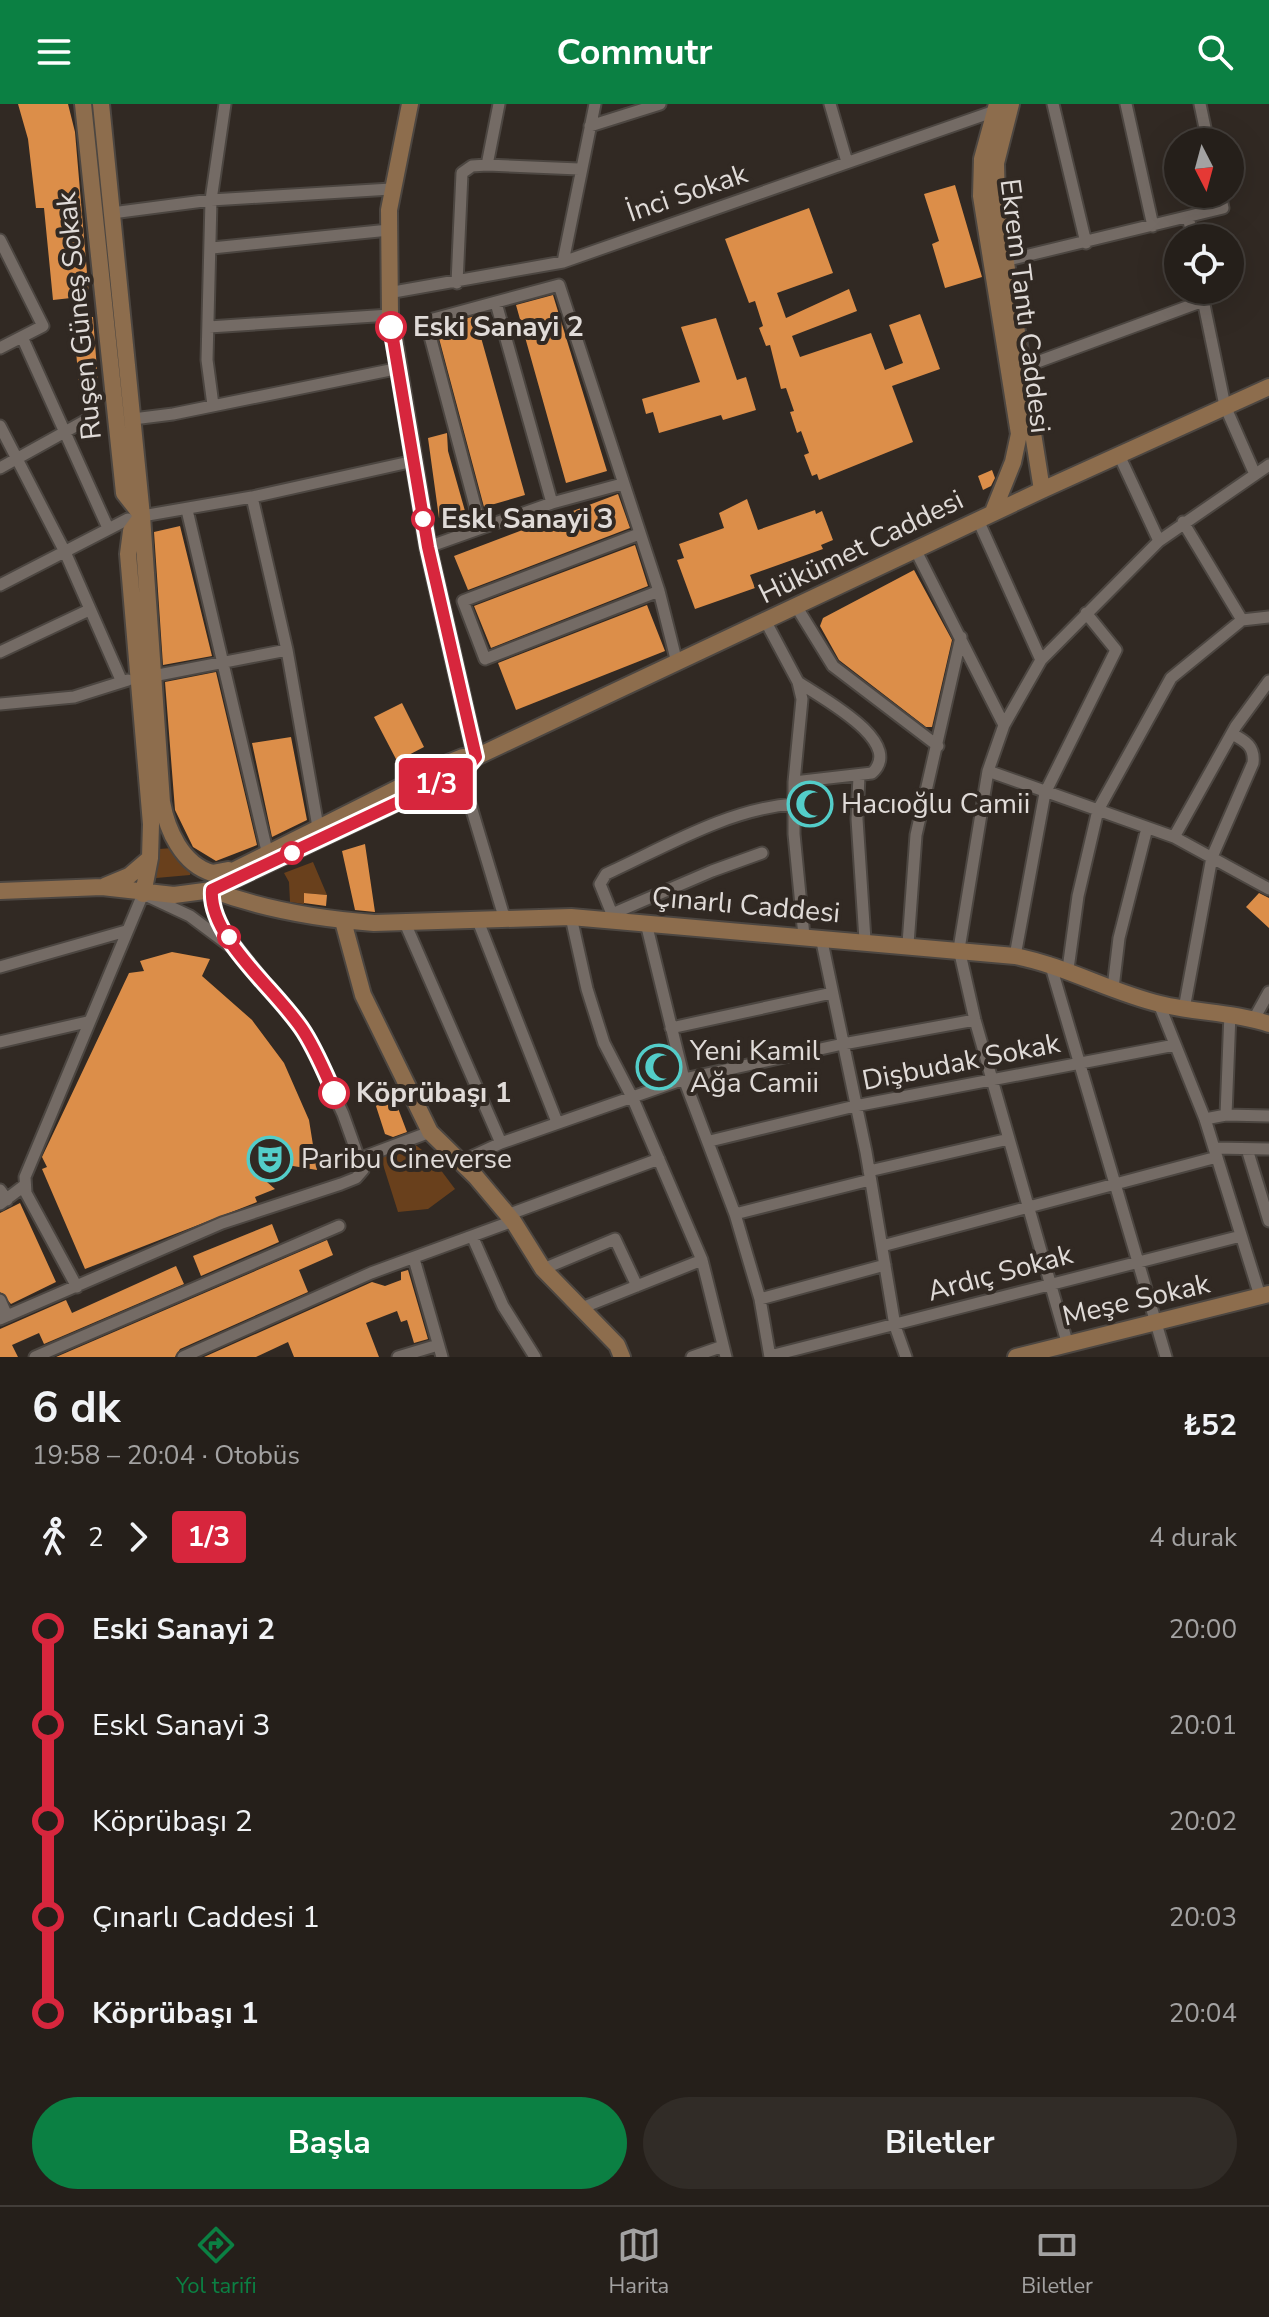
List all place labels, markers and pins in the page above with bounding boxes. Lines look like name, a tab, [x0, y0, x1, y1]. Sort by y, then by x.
place label: Eski Sanayi 2	[413, 308, 584, 346]
marker: Eski Sanayi 2	[376, 312, 406, 342]
place label: Eskl Sanayi 3	[441, 500, 614, 538]
marker: Eskl Sanayi 3	[412, 508, 434, 530]
mosque icon: Hacıoğlu Camii	[786, 780, 834, 828]
place label: Hacıoğlu Camii	[841, 785, 1030, 823]
unlabelled marker	[281, 842, 303, 864]
unlabelled marker	[218, 926, 240, 948]
place label: Yeni Kamil Ağa Camii	[689, 1032, 821, 1102]
mosque icon: Yeni Kamil Ağa Camii	[635, 1043, 683, 1091]
place label: Köprübaşı 1	[356, 1074, 512, 1112]
marker: Köprübaşı 1	[319, 1078, 349, 1108]
theatre icon: Paribu Cineverse	[246, 1135, 294, 1183]
place label: Paribu Cineverse	[301, 1140, 512, 1178]

